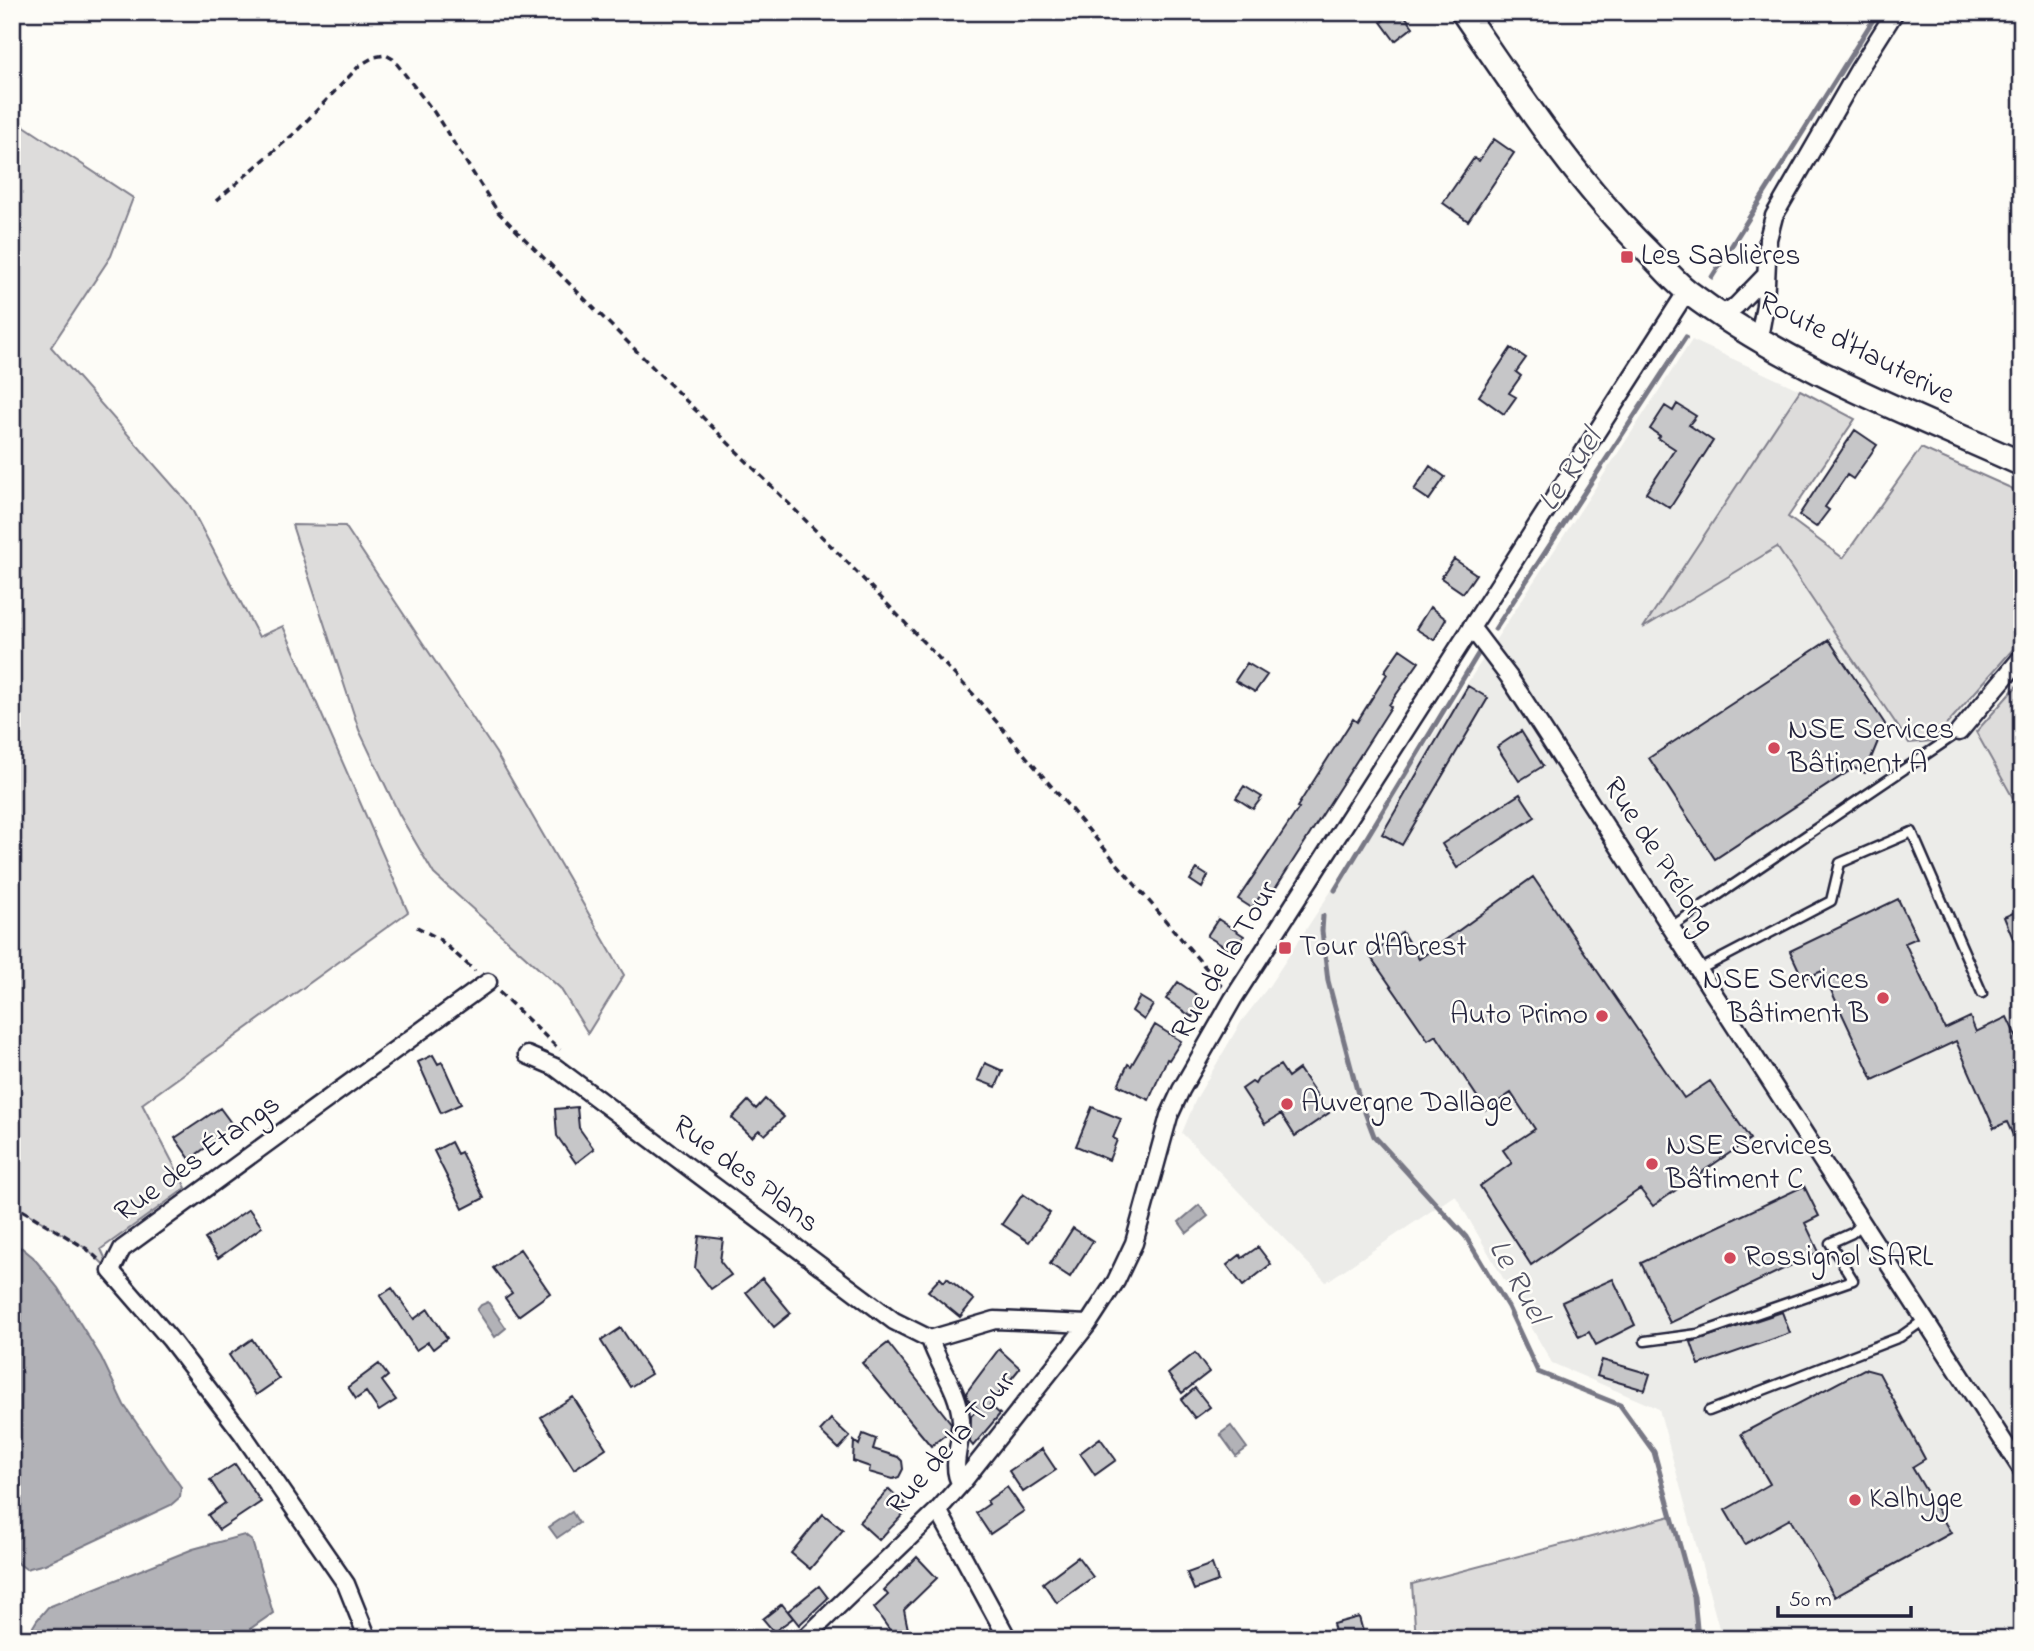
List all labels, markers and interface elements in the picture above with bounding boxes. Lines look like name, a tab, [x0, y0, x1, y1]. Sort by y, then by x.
place label: Les Sablières	[1641, 235, 1801, 279]
marker: Les Sablières	[1619, 249, 1635, 265]
street label: Route d'Hauterive	[1750, 281, 1962, 418]
water label: Le Ruel	[1527, 418, 1617, 521]
place label: NSE Services Bâtiment A	[1787, 709, 1954, 787]
marker: NSE Services Bâtiment A	[1766, 740, 1782, 756]
street label: Rue de Prélong	[1591, 769, 1725, 943]
street label: Rue de la Tour	[1161, 872, 1291, 1049]
place label: Tour d'Abrest	[1299, 926, 1467, 970]
marker: Tour d'Abrest	[1277, 940, 1293, 956]
place label: NSE Services Bâtiment B	[1703, 959, 1869, 1037]
marker: NSE Services Bâtiment B	[1875, 990, 1891, 1006]
place label: Auto Primo	[1450, 994, 1588, 1038]
marker: Auto Primo	[1594, 1008, 1610, 1024]
place label: Auvergne Dallage	[1301, 1082, 1513, 1126]
street label: Rue des Étangs	[106, 1084, 290, 1234]
marker: Auvergne Dallage	[1279, 1096, 1295, 1112]
street label: Rue des Plans	[662, 1105, 828, 1245]
place label: NSE Services Bâtiment C	[1665, 1125, 1832, 1203]
marker: NSE Services Bâtiment C	[1644, 1156, 1660, 1172]
water label: Le Ruel	[1475, 1231, 1561, 1336]
place label: Rossignol SARL	[1744, 1236, 1934, 1280]
marker: Rossignol SARL	[1722, 1250, 1738, 1266]
street label: Rue de la Tour	[877, 1361, 1028, 1526]
place label: Kalhyge	[1869, 1478, 1963, 1522]
marker: Kalhyge	[1847, 1492, 1863, 1508]
scale bar	[1778, 1574, 1912, 1618]
text: 50 m	[1789, 1586, 1832, 1616]

